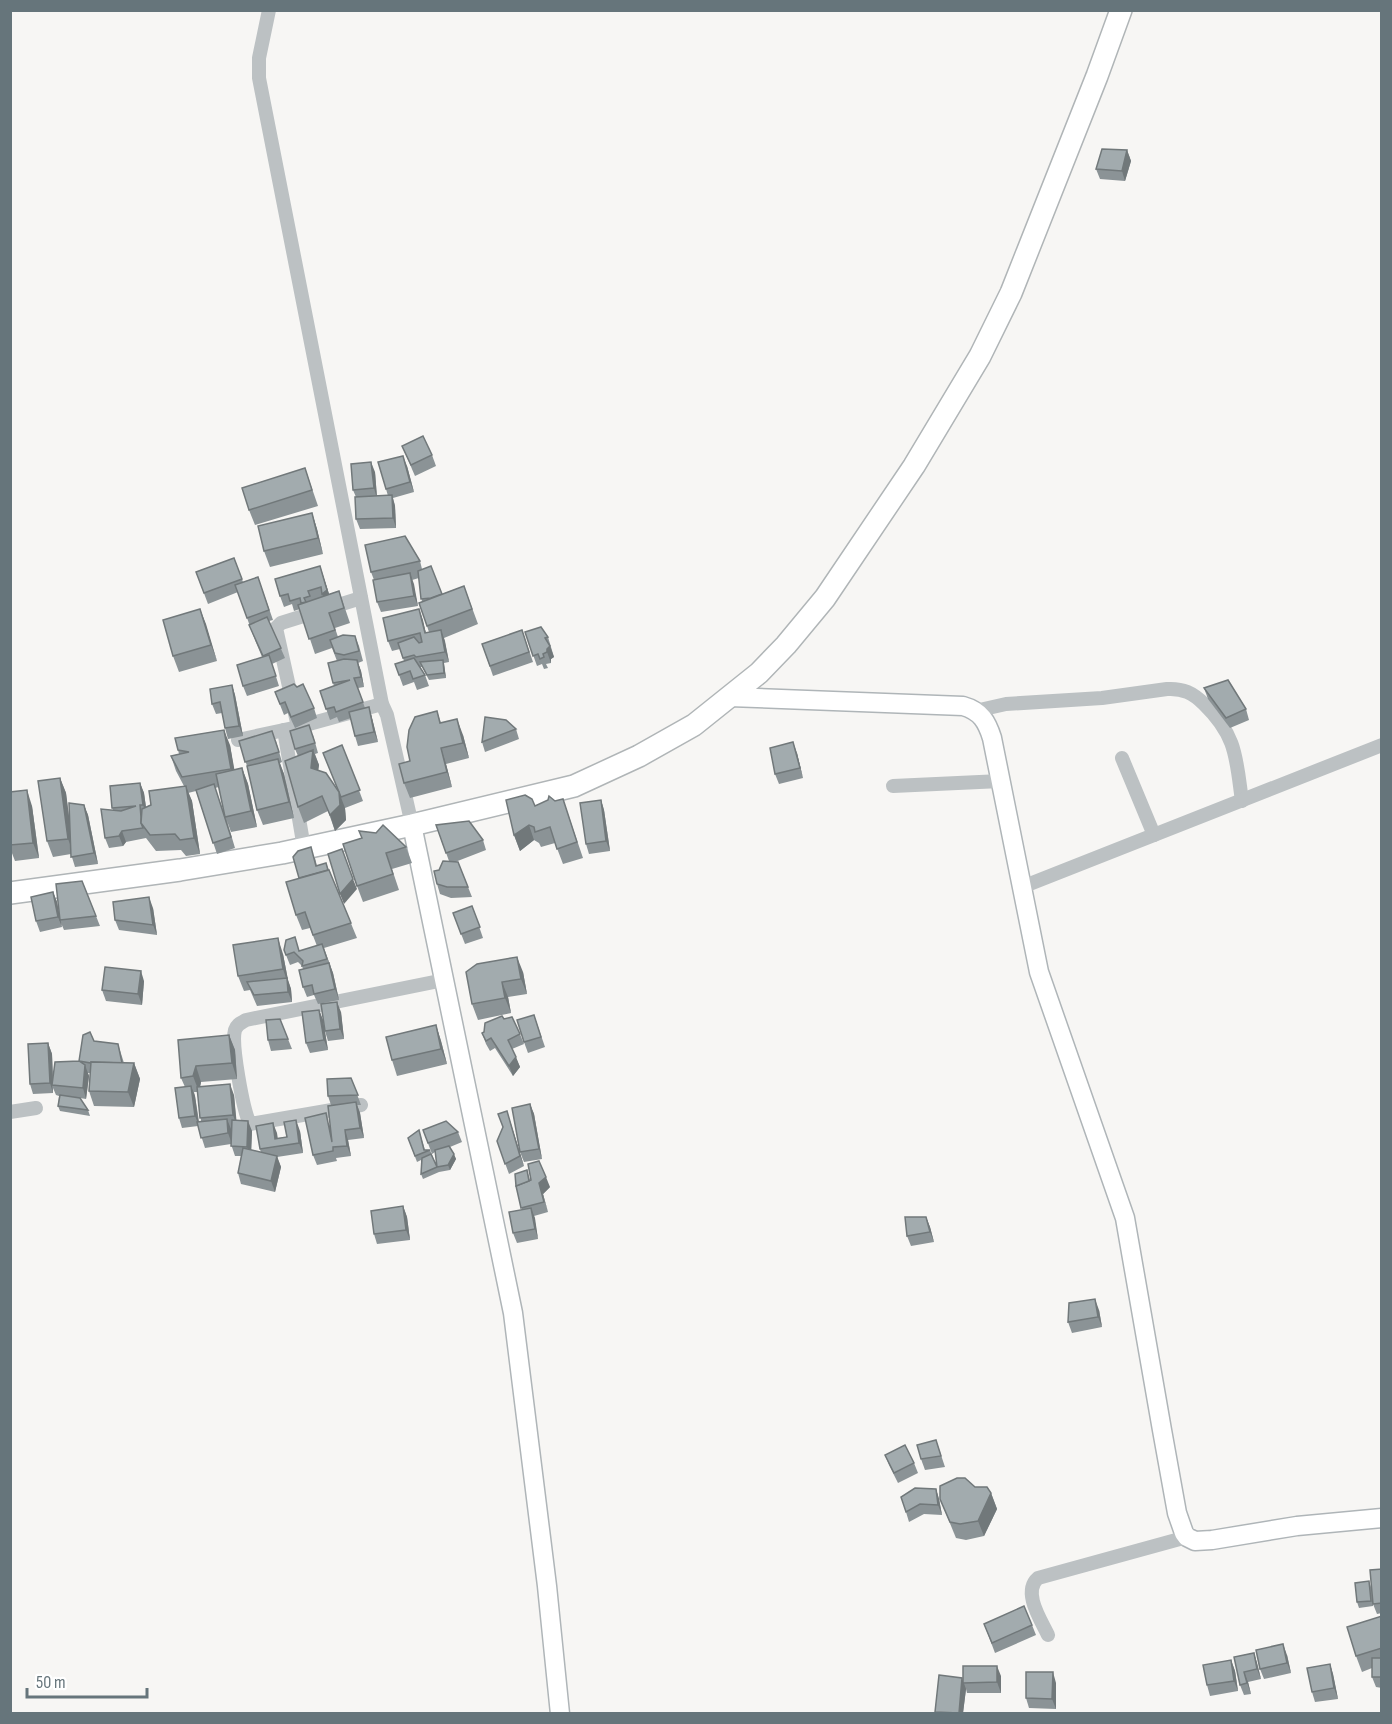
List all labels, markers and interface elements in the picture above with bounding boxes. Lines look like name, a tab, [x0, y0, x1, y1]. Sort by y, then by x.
scale bar	[27, 1661, 147, 1699]
text: 50 m	[36, 1672, 66, 1693]

